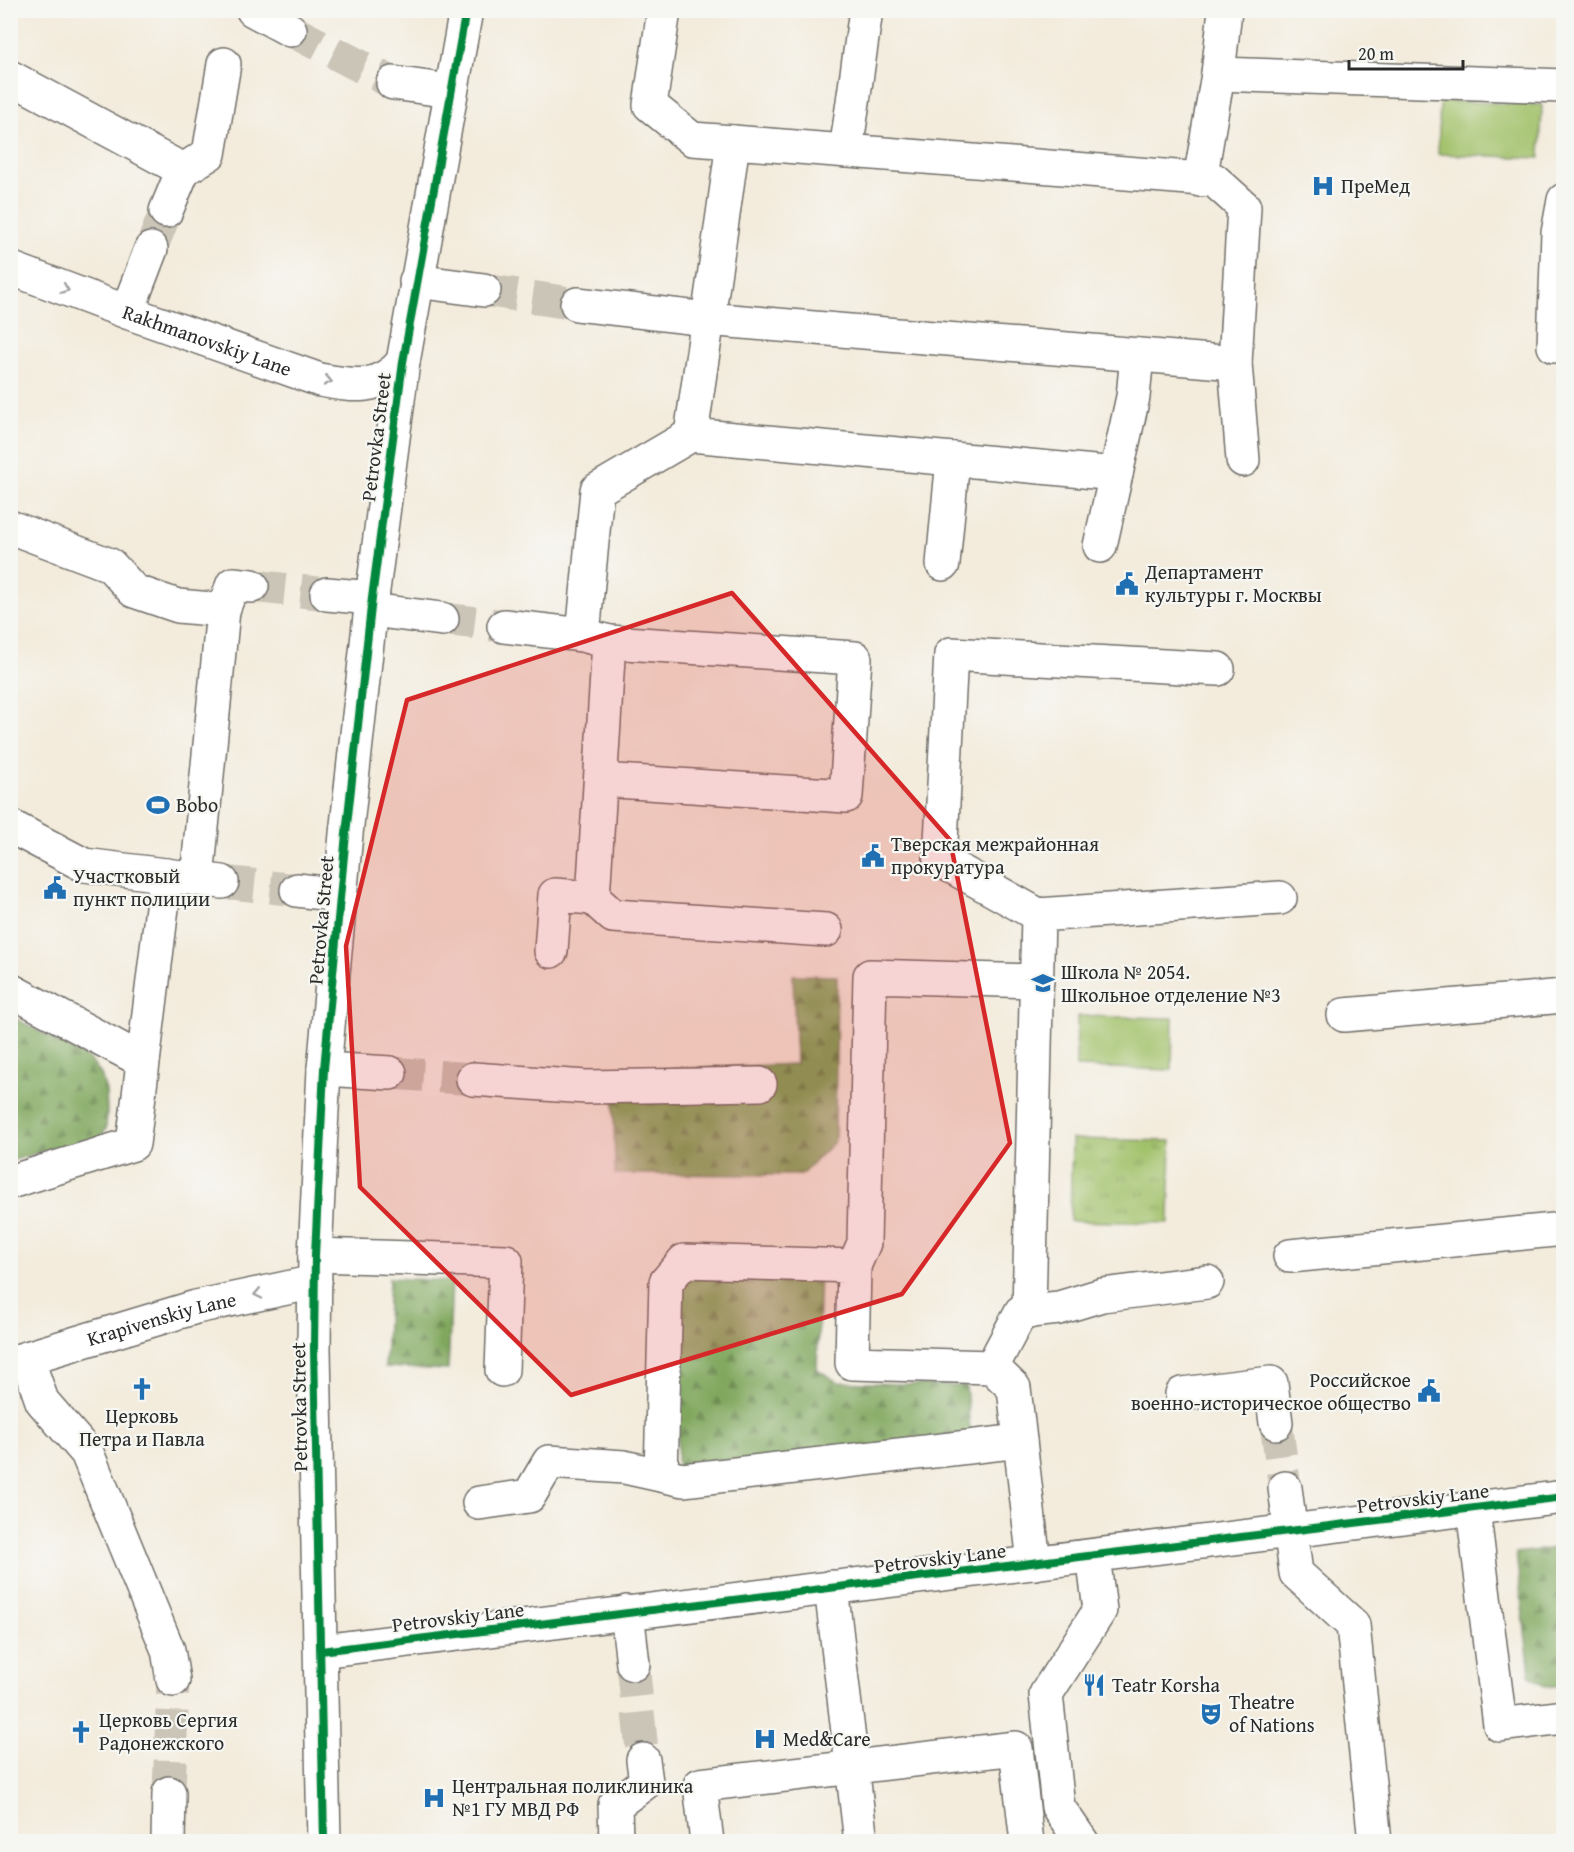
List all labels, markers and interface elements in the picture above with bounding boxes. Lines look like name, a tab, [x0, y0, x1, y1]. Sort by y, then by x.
scale bar	[1349, 33, 1463, 71]
text: 20 m	[1358, 40, 1394, 67]
place label: ПреМед	[1341, 171, 1410, 200]
hospital icon: ПреМед	[1310, 173, 1336, 199]
one-way arrow	[59, 281, 70, 294]
street label: Rakhmanovskiy Lane	[119, 297, 296, 383]
street label: Petrovka Street	[353, 371, 398, 503]
one-way arrow	[323, 374, 333, 387]
place label: Департамент культуры г. Москвы	[1144, 557, 1322, 609]
public building icon: Департамент культуры г. Москвы	[1114, 571, 1140, 597]
place label: Bobo	[176, 790, 218, 819]
sports icon: Bobo	[145, 792, 171, 818]
place label: Тверская межрайонная прокуратура	[891, 829, 1099, 881]
public building icon: Тверская межрайонная прокуратура	[860, 843, 886, 869]
street label: Petrovka Street	[300, 854, 341, 986]
place label: Участковый пункт полиции	[73, 861, 210, 913]
public building icon: Участковый пункт полиции	[42, 875, 68, 901]
place label: Школа № 2054. Школьное отделение №3	[1061, 957, 1281, 1009]
school or university icon: Школа № 2054. Школьное отделение №3	[1030, 970, 1056, 996]
street label: Krapivenskiy Lane	[83, 1284, 239, 1353]
one-way arrow	[253, 1287, 263, 1300]
street label: Petrovka Street	[283, 1342, 314, 1472]
place label: Российское военно-историческое общество	[1131, 1365, 1411, 1417]
church icon: Церковь Петра и Павла	[129, 1376, 155, 1402]
public building icon: Российское военно-историческое общество	[1416, 1378, 1442, 1404]
place label: Церковь Петра и Павла	[79, 1401, 205, 1453]
street label: Petrovskiy Lane	[1355, 1475, 1491, 1520]
street label: Petrovskiy Lane	[872, 1535, 1008, 1580]
street label: Petrovskiy Lane	[390, 1594, 526, 1639]
place label: Teatr Korsha	[1112, 1670, 1220, 1699]
restaurant icon: Teatr Korsha	[1081, 1672, 1107, 1698]
place label: Theatre of Nations	[1229, 1687, 1315, 1739]
theatre icon: Theatre of Nations	[1198, 1701, 1224, 1727]
place label: Церковь Сергия Радонежского	[99, 1705, 238, 1757]
church icon: Церковь Сергия Радонежского	[68, 1719, 94, 1745]
place label: Med&Care	[783, 1724, 871, 1753]
hospital icon: Med&Care	[752, 1726, 778, 1752]
place label: Центральная поликлиника №1 ГУ МВД РФ	[452, 1771, 694, 1823]
hospital icon: Центральная поликлиника №1 ГУ МВД РФ	[421, 1785, 447, 1811]

